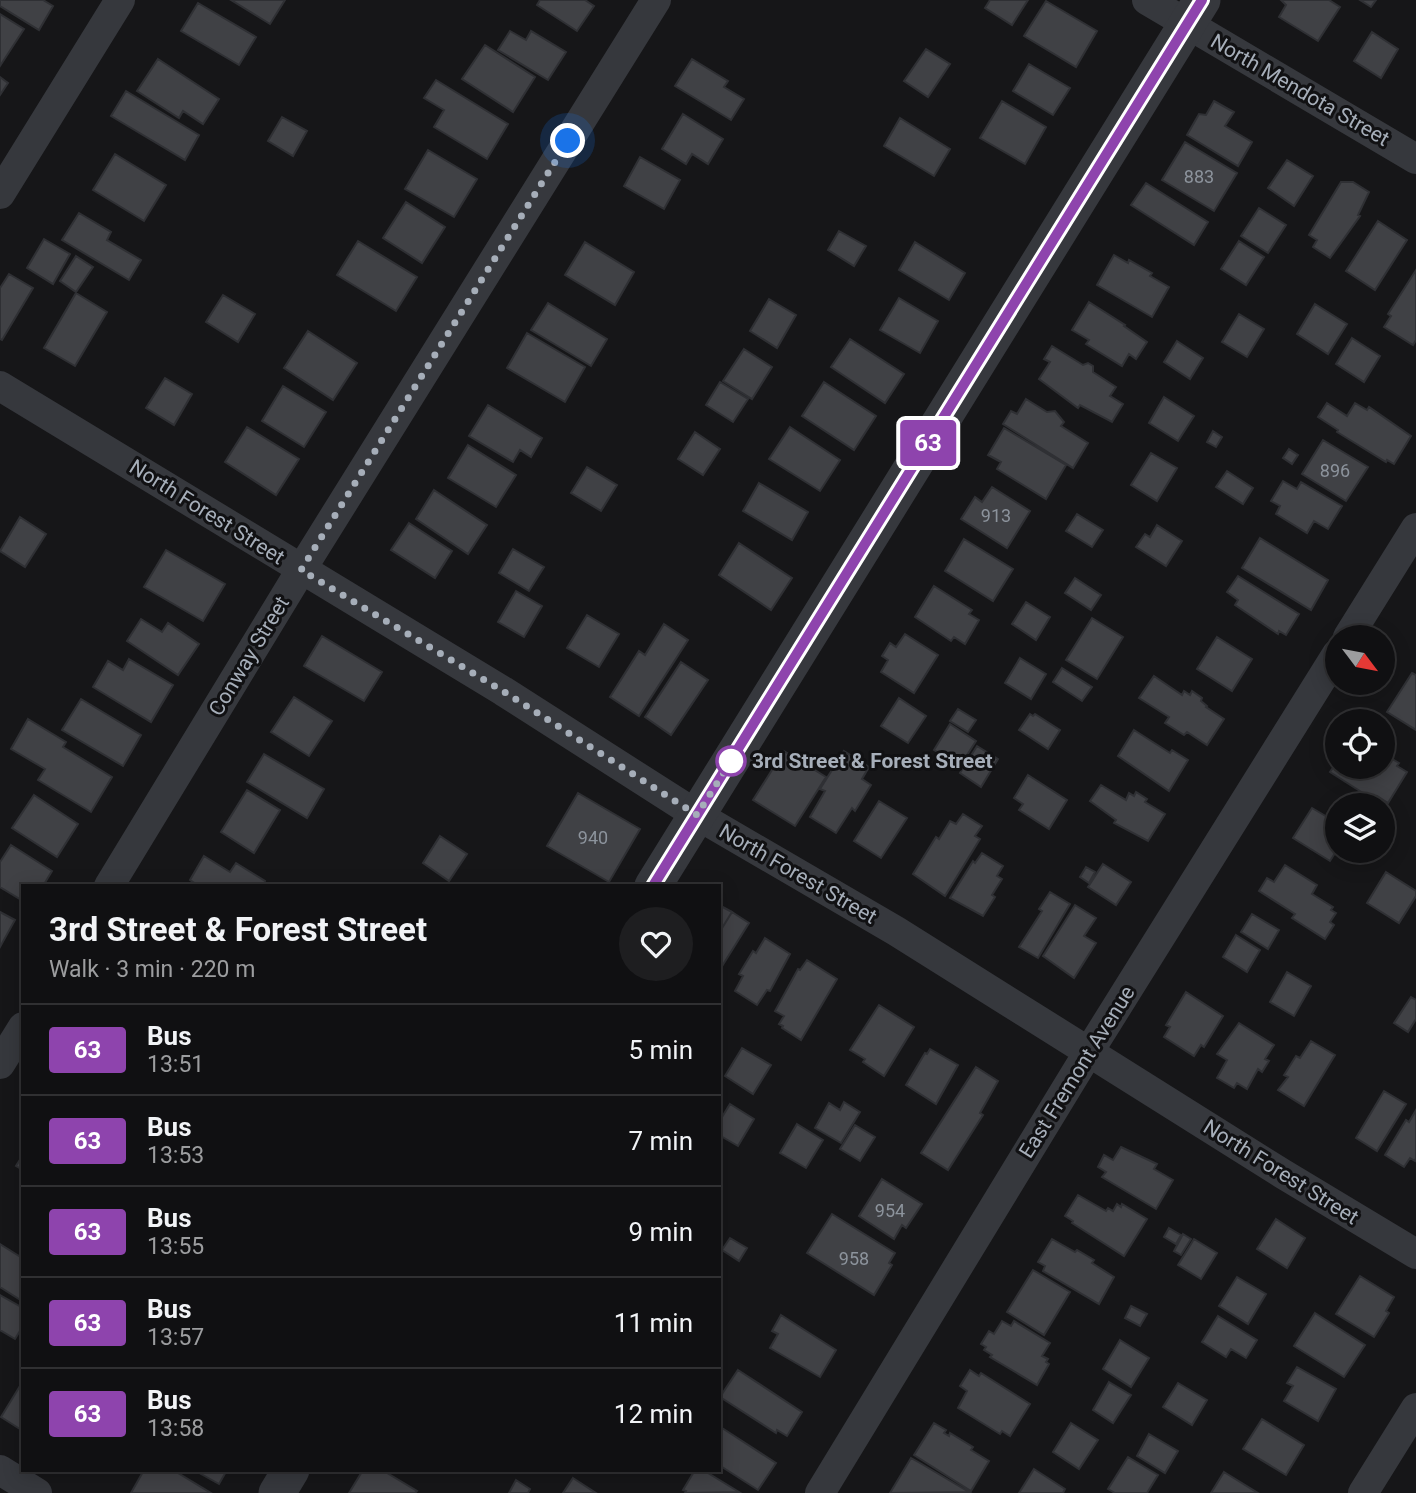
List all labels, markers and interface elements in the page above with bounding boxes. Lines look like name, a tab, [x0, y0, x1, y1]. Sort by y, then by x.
street label: North Mendota Street	[1207, 29, 1394, 151]
your location	[550, 123, 585, 158]
house number: 883	[1184, 166, 1214, 187]
line badge: 63	[897, 420, 960, 466]
text: 63	[914, 429, 942, 457]
street label: North Forest Street	[125, 455, 289, 569]
house number: 896	[1320, 460, 1350, 481]
house number: 913	[981, 505, 1011, 526]
street label: Conway Street	[204, 592, 294, 720]
north arrow	[1325, 625, 1395, 695]
map controls	[1325, 625, 1395, 863]
button: locate	[1325, 709, 1395, 779]
marker: 3rd Street & Forest Street	[716, 746, 746, 776]
place label: 3rd Street & Forest Street	[752, 749, 993, 773]
button: layers	[1325, 793, 1395, 863]
street label: North Forest Street	[715, 819, 881, 929]
house number: 940	[578, 827, 608, 848]
button: heart	[619, 907, 693, 981]
text: 3rd Street & Forest Street	[49, 910, 427, 949]
text: Walk · 3 min · 220 m	[49, 956, 255, 983]
street label: East Fremont Avenue	[1014, 982, 1140, 1162]
text: Bus	[147, 1021, 192, 1051]
text: 5 min	[628, 1035, 693, 1065]
text: 63	[74, 1036, 101, 1064]
text: 13:51	[147, 1051, 204, 1078]
text: Bus	[147, 1112, 192, 1142]
street label: North Forest Street	[1199, 1115, 1363, 1229]
text: 7 min	[628, 1126, 693, 1156]
text: 63	[74, 1127, 101, 1155]
text: 13:53	[147, 1142, 204, 1169]
house number: 954	[875, 1200, 905, 1221]
text: Bus	[147, 1203, 192, 1233]
text: 9 min	[628, 1217, 693, 1247]
text: 63	[74, 1218, 101, 1246]
text: 13:55	[147, 1233, 204, 1260]
house number: 958	[839, 1248, 869, 1269]
text: Bus	[147, 1294, 192, 1324]
text: 11 min	[614, 1308, 693, 1338]
text: 63	[74, 1309, 101, 1337]
text: 13:57	[147, 1324, 204, 1351]
text: Bus	[147, 1385, 192, 1415]
text: 12 min	[614, 1399, 693, 1429]
text: 63	[74, 1400, 101, 1428]
text: 13:58	[147, 1415, 204, 1442]

